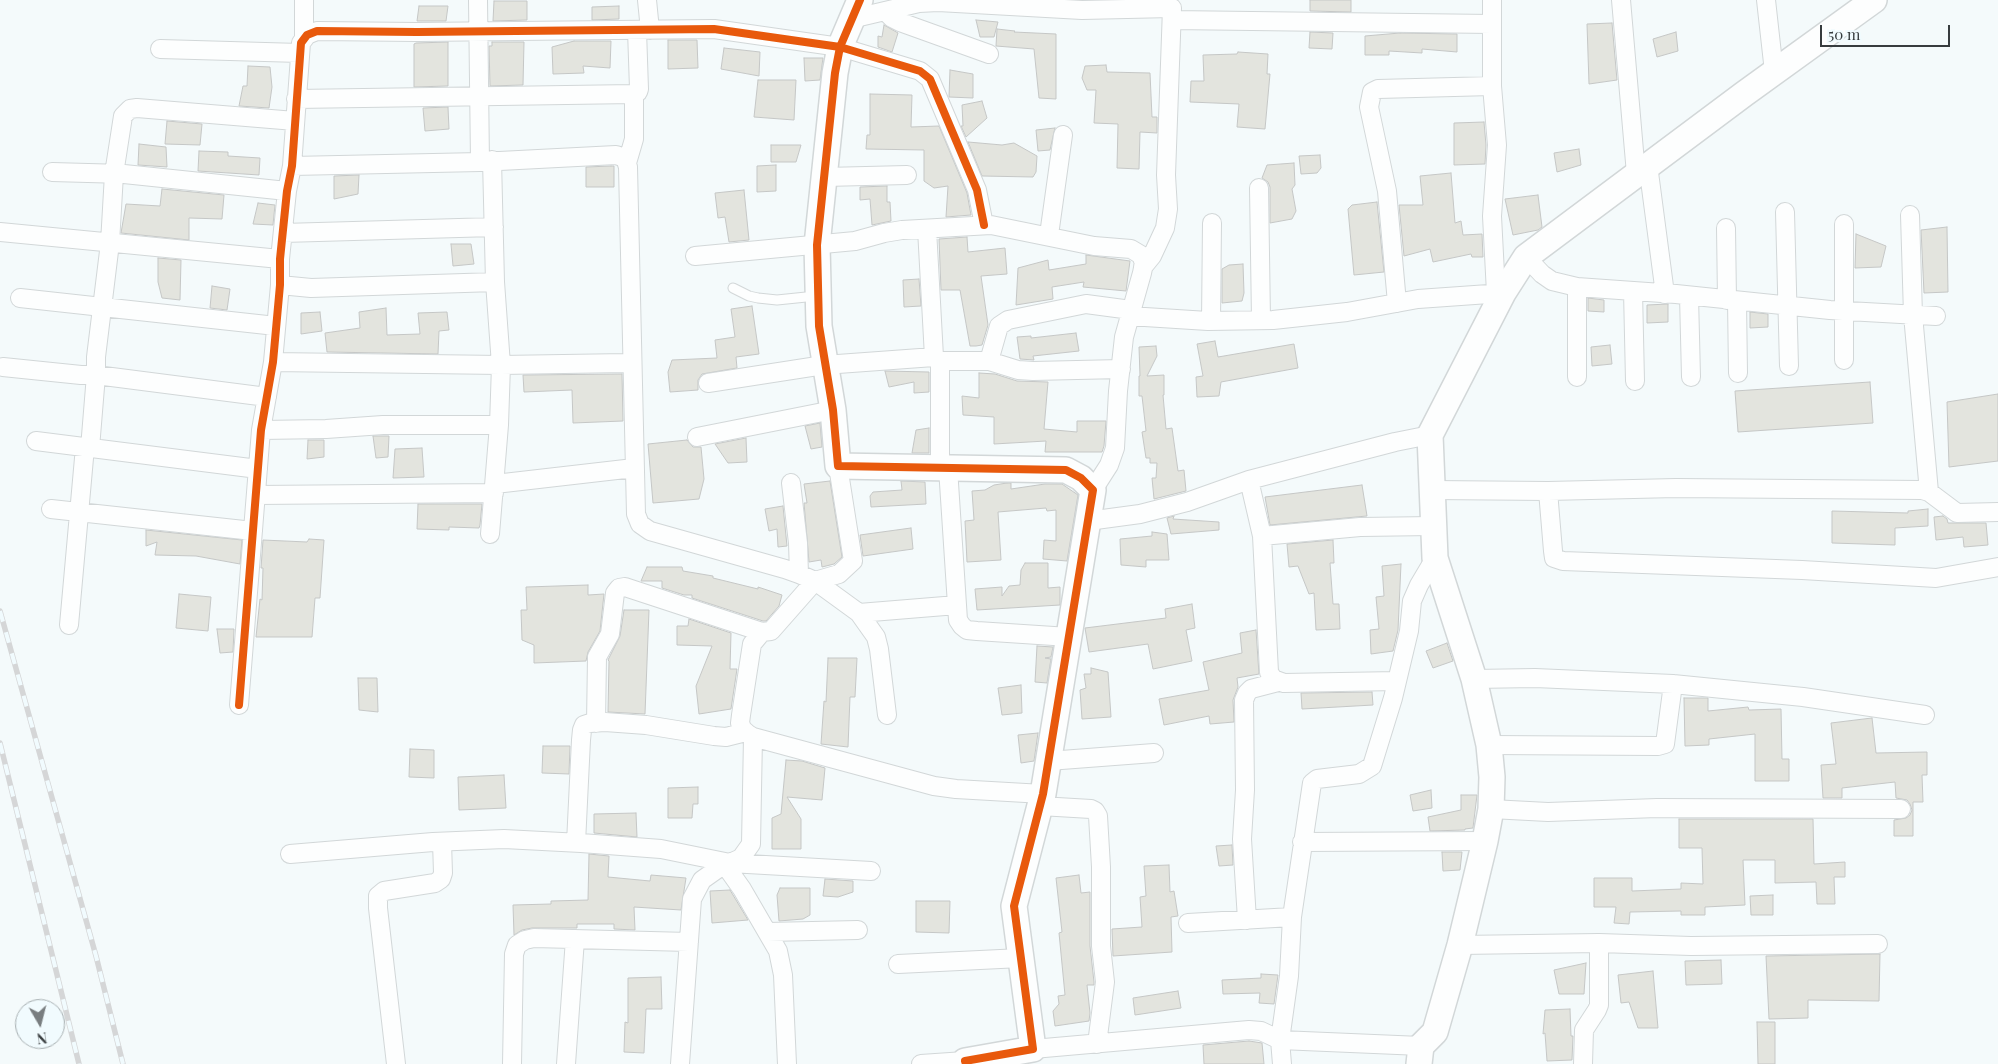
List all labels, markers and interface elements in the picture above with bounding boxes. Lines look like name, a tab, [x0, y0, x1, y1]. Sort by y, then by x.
scale bar	[1823, 15, 1953, 47]
text: 50 m	[1828, 24, 1860, 44]
north arrow	[15, 999, 65, 1049]
text: N	[36, 1028, 48, 1048]

